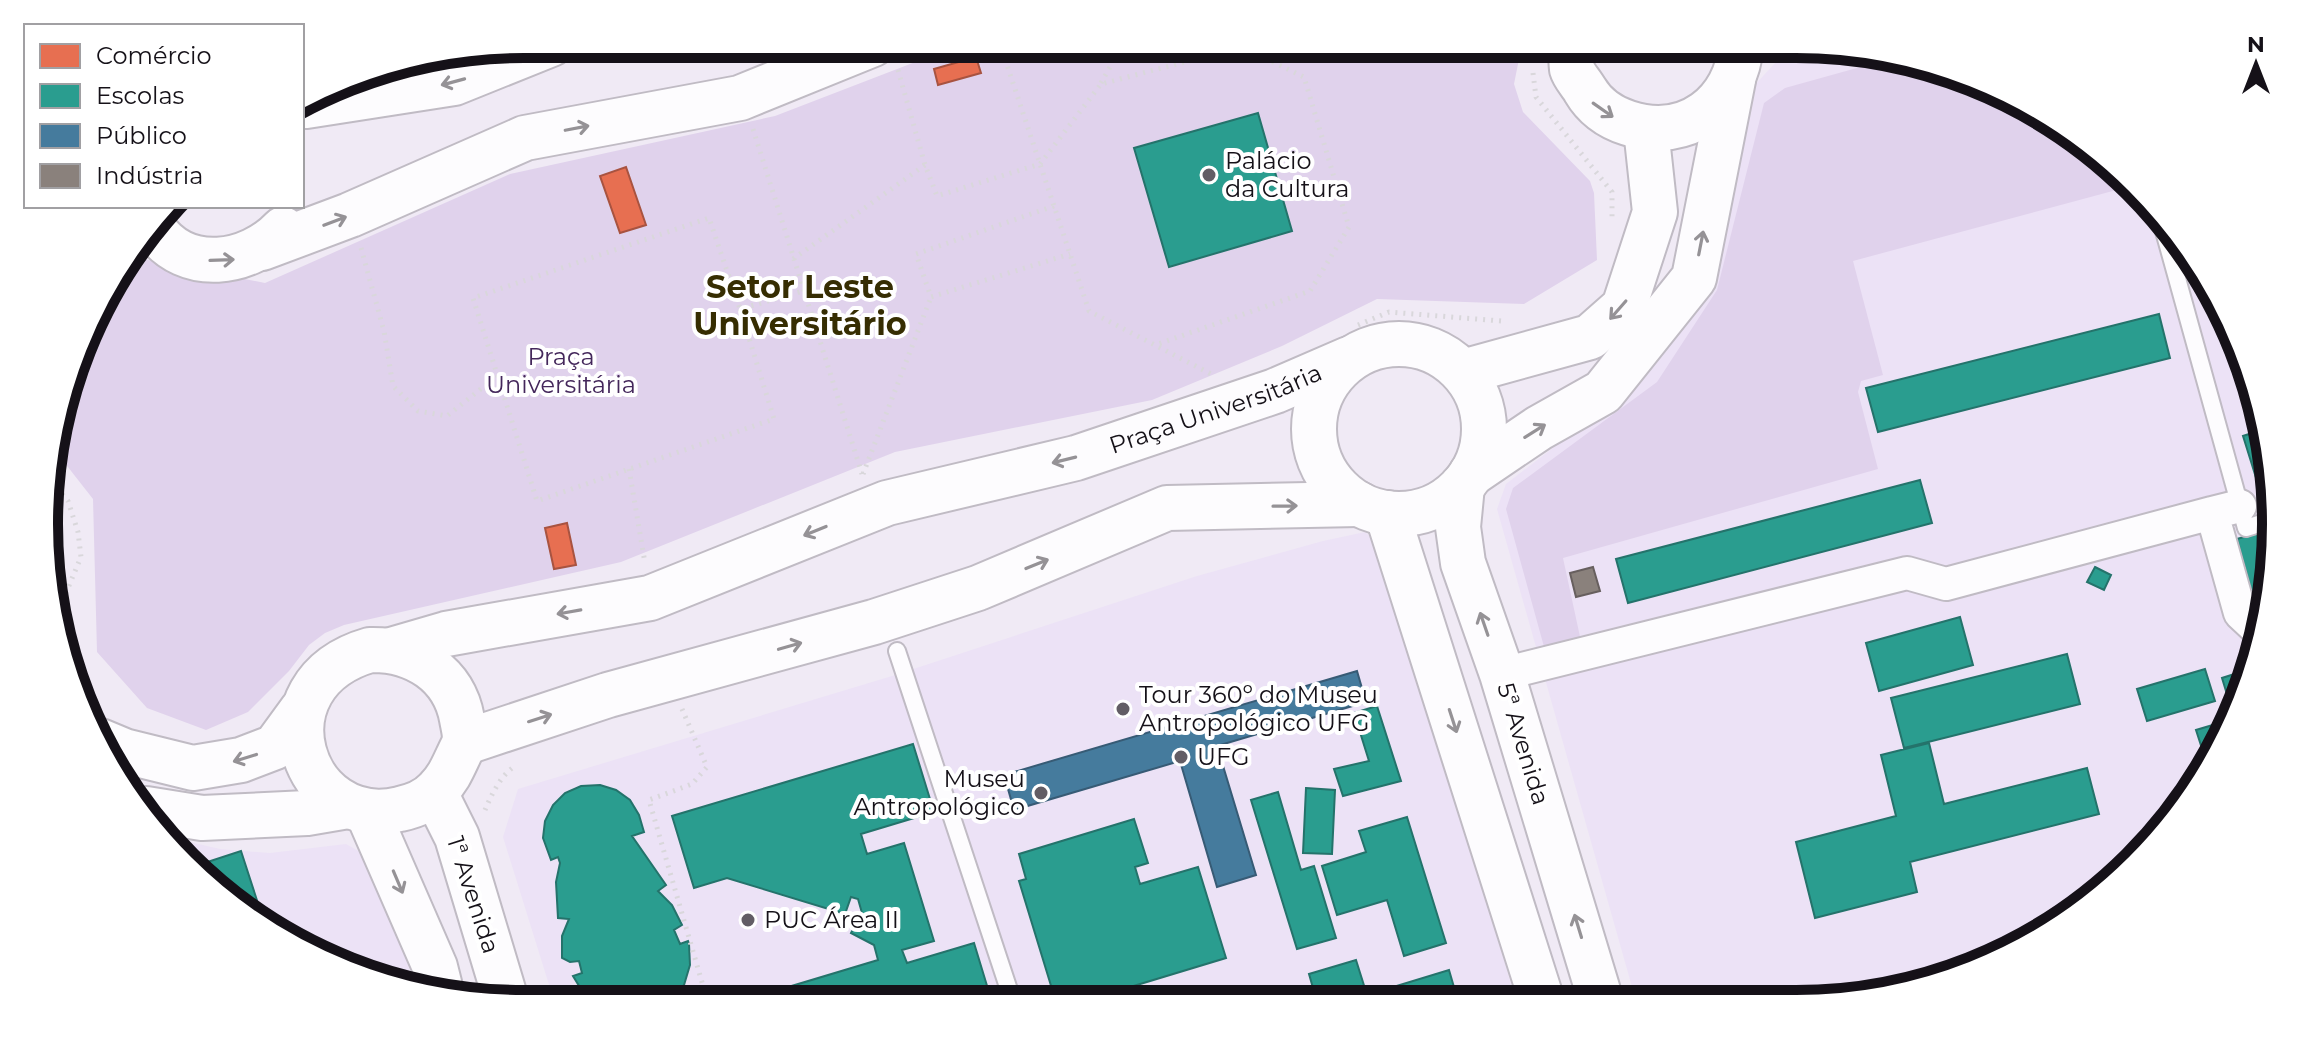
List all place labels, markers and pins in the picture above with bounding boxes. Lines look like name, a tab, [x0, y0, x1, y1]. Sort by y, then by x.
place label: Palácio da Cultura	[1225, 146, 1349, 203]
marker: Palácio da Cultura	[1200, 166, 1218, 184]
place label: Tour 360º do Museu Antropológico UFG	[1139, 680, 1378, 737]
marker: Tour 360º do Museu Antropológico UFG	[1114, 700, 1132, 718]
place label: UFG	[1197, 742, 1250, 771]
marker: UFG	[1172, 748, 1190, 766]
place label: Museu Antropológico	[853, 764, 1025, 821]
marker: Museu Antropológico	[1032, 784, 1050, 802]
place label: PUC Área II	[764, 905, 899, 934]
marker: PUC Área II	[739, 911, 757, 929]

